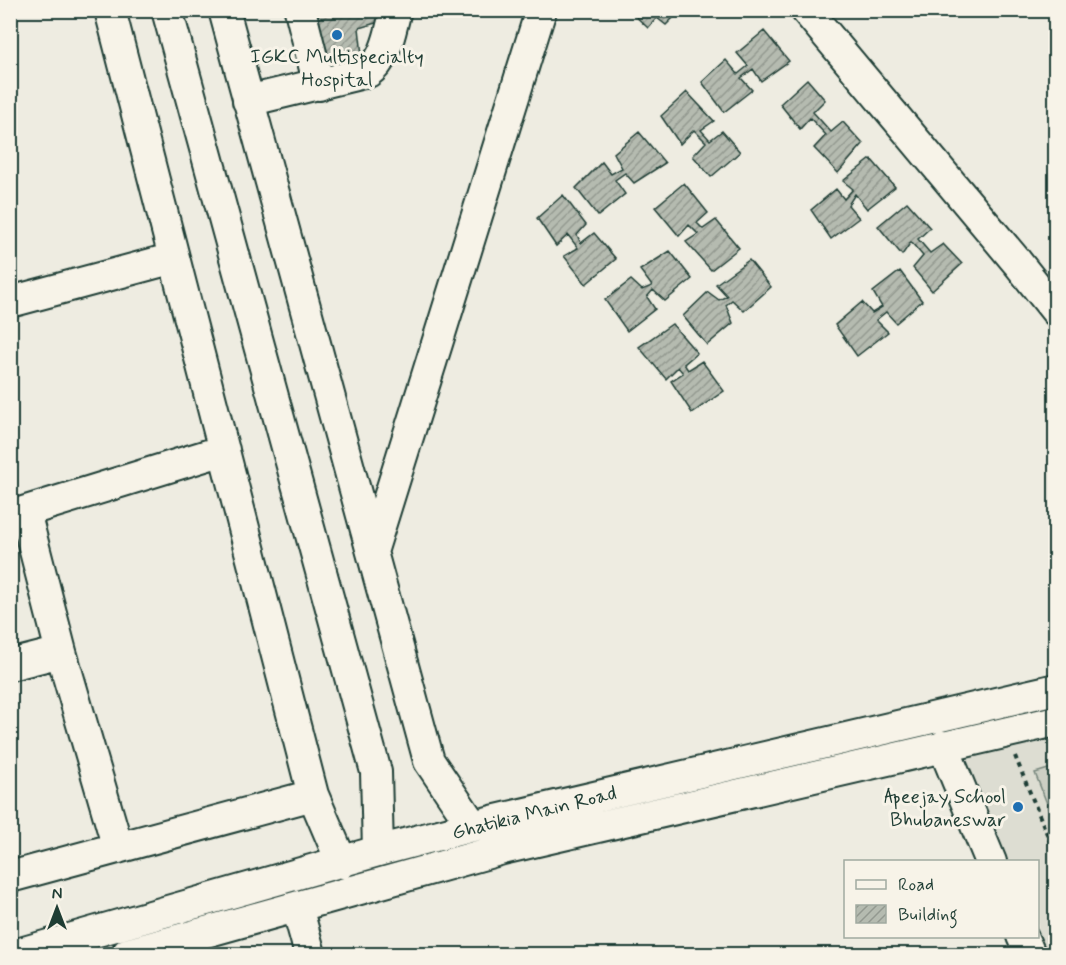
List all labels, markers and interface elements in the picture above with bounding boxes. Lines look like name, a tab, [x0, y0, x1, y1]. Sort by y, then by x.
marker: IGKC Multispecialty Hospital	[330, 28, 344, 42]
place label: IGKC Multispecialty Hospital	[250, 44, 424, 94]
street label: Ghatikia Main Road	[449, 780, 620, 847]
place label: Apeejay School Bhubaneswar	[884, 784, 1006, 834]
marker: Apeejay School Bhubaneswar	[1011, 800, 1025, 814]
legend	[844, 860, 1039, 938]
text: Road	[898, 873, 934, 897]
north arrow	[27, 878, 87, 938]
text: N	[52, 884, 62, 905]
text: Building	[898, 903, 958, 929]

